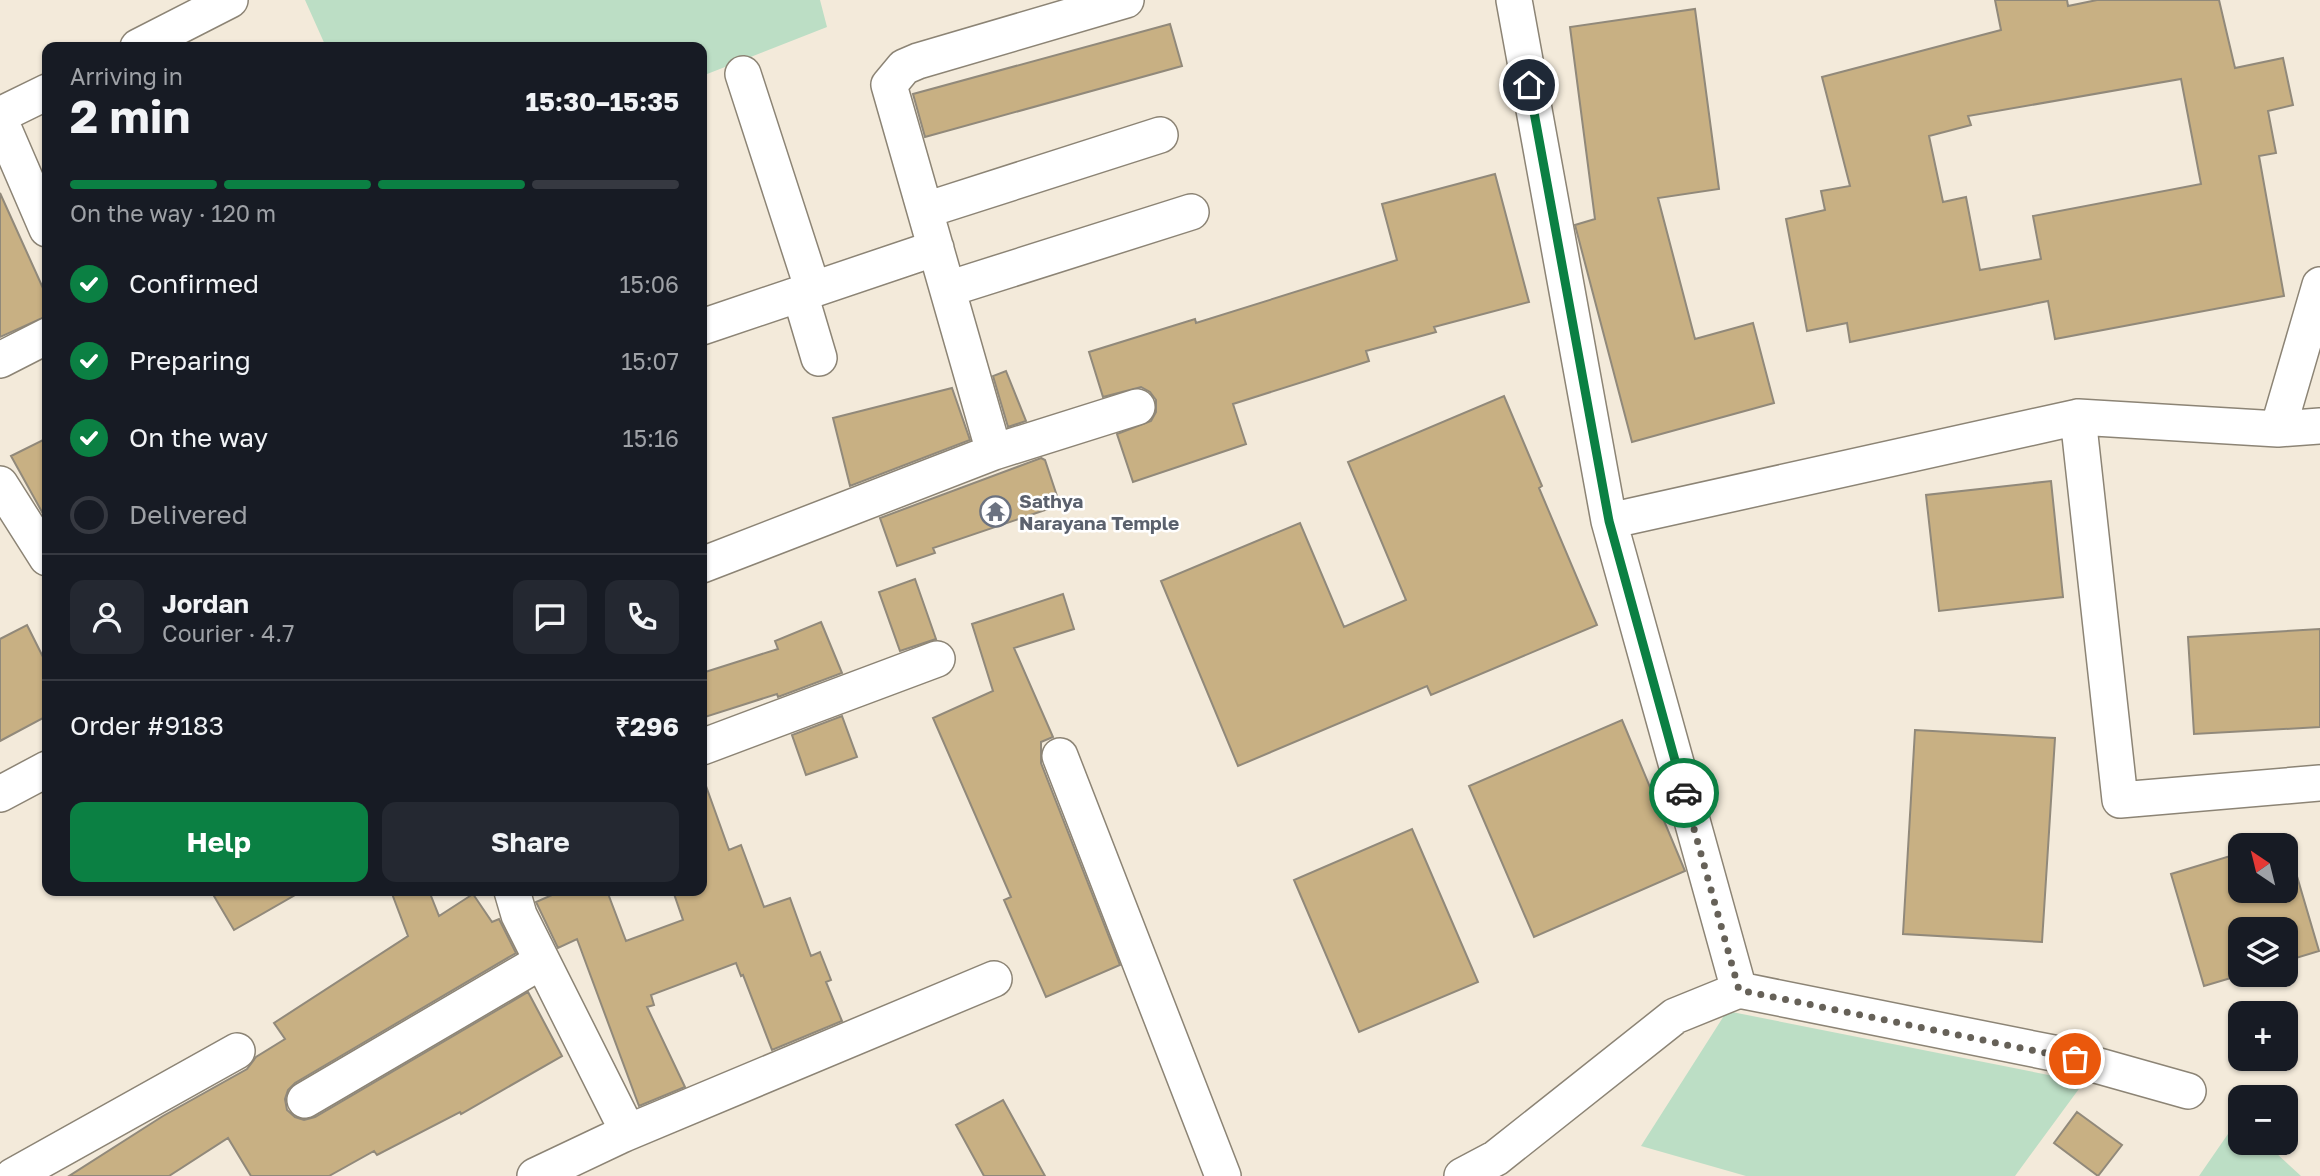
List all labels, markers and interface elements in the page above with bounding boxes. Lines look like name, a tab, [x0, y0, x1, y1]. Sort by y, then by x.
pin	[1499, 55, 1559, 115]
text: Arriving in	[70, 62, 183, 90]
icon: home	[1510, 66, 1548, 104]
text: 15:30–15:35	[526, 86, 679, 117]
text: 2 min	[70, 88, 190, 143]
text: On the way · 120 m	[70, 199, 276, 227]
icon: check	[70, 265, 108, 303]
text: Confirmed	[129, 268, 259, 299]
text: 15:06	[619, 270, 679, 298]
icon: check	[70, 342, 108, 380]
text: Preparing	[129, 345, 251, 376]
text: 15:07	[621, 347, 679, 375]
icon: check	[70, 419, 108, 457]
text: On the way	[129, 422, 268, 453]
text: 15:16	[623, 424, 679, 452]
place label: Sathya Narayana Temple	[1019, 489, 1179, 534]
temple icon: Sathya Narayana Temple	[979, 494, 1013, 528]
text: Delivered	[129, 499, 248, 530]
button: person	[70, 580, 144, 654]
button: chat	[513, 580, 587, 654]
button: phone	[605, 580, 679, 654]
text: Jordan	[162, 588, 249, 619]
text: Courier · 4.7	[162, 619, 294, 647]
text: Order #9183	[70, 710, 224, 741]
text: ₹296	[615, 711, 679, 742]
courier	[1649, 758, 1719, 828]
icon: car	[1665, 774, 1703, 812]
button: Help	[70, 802, 368, 882]
button: Share	[382, 802, 679, 882]
north arrow	[2228, 833, 2298, 903]
map controls	[2228, 833, 2298, 1155]
button: layers	[2228, 917, 2298, 987]
button: +	[2228, 1001, 2298, 1071]
pin	[2045, 1029, 2105, 1089]
icon: bag	[2056, 1040, 2094, 1078]
button: −	[2228, 1085, 2298, 1155]

